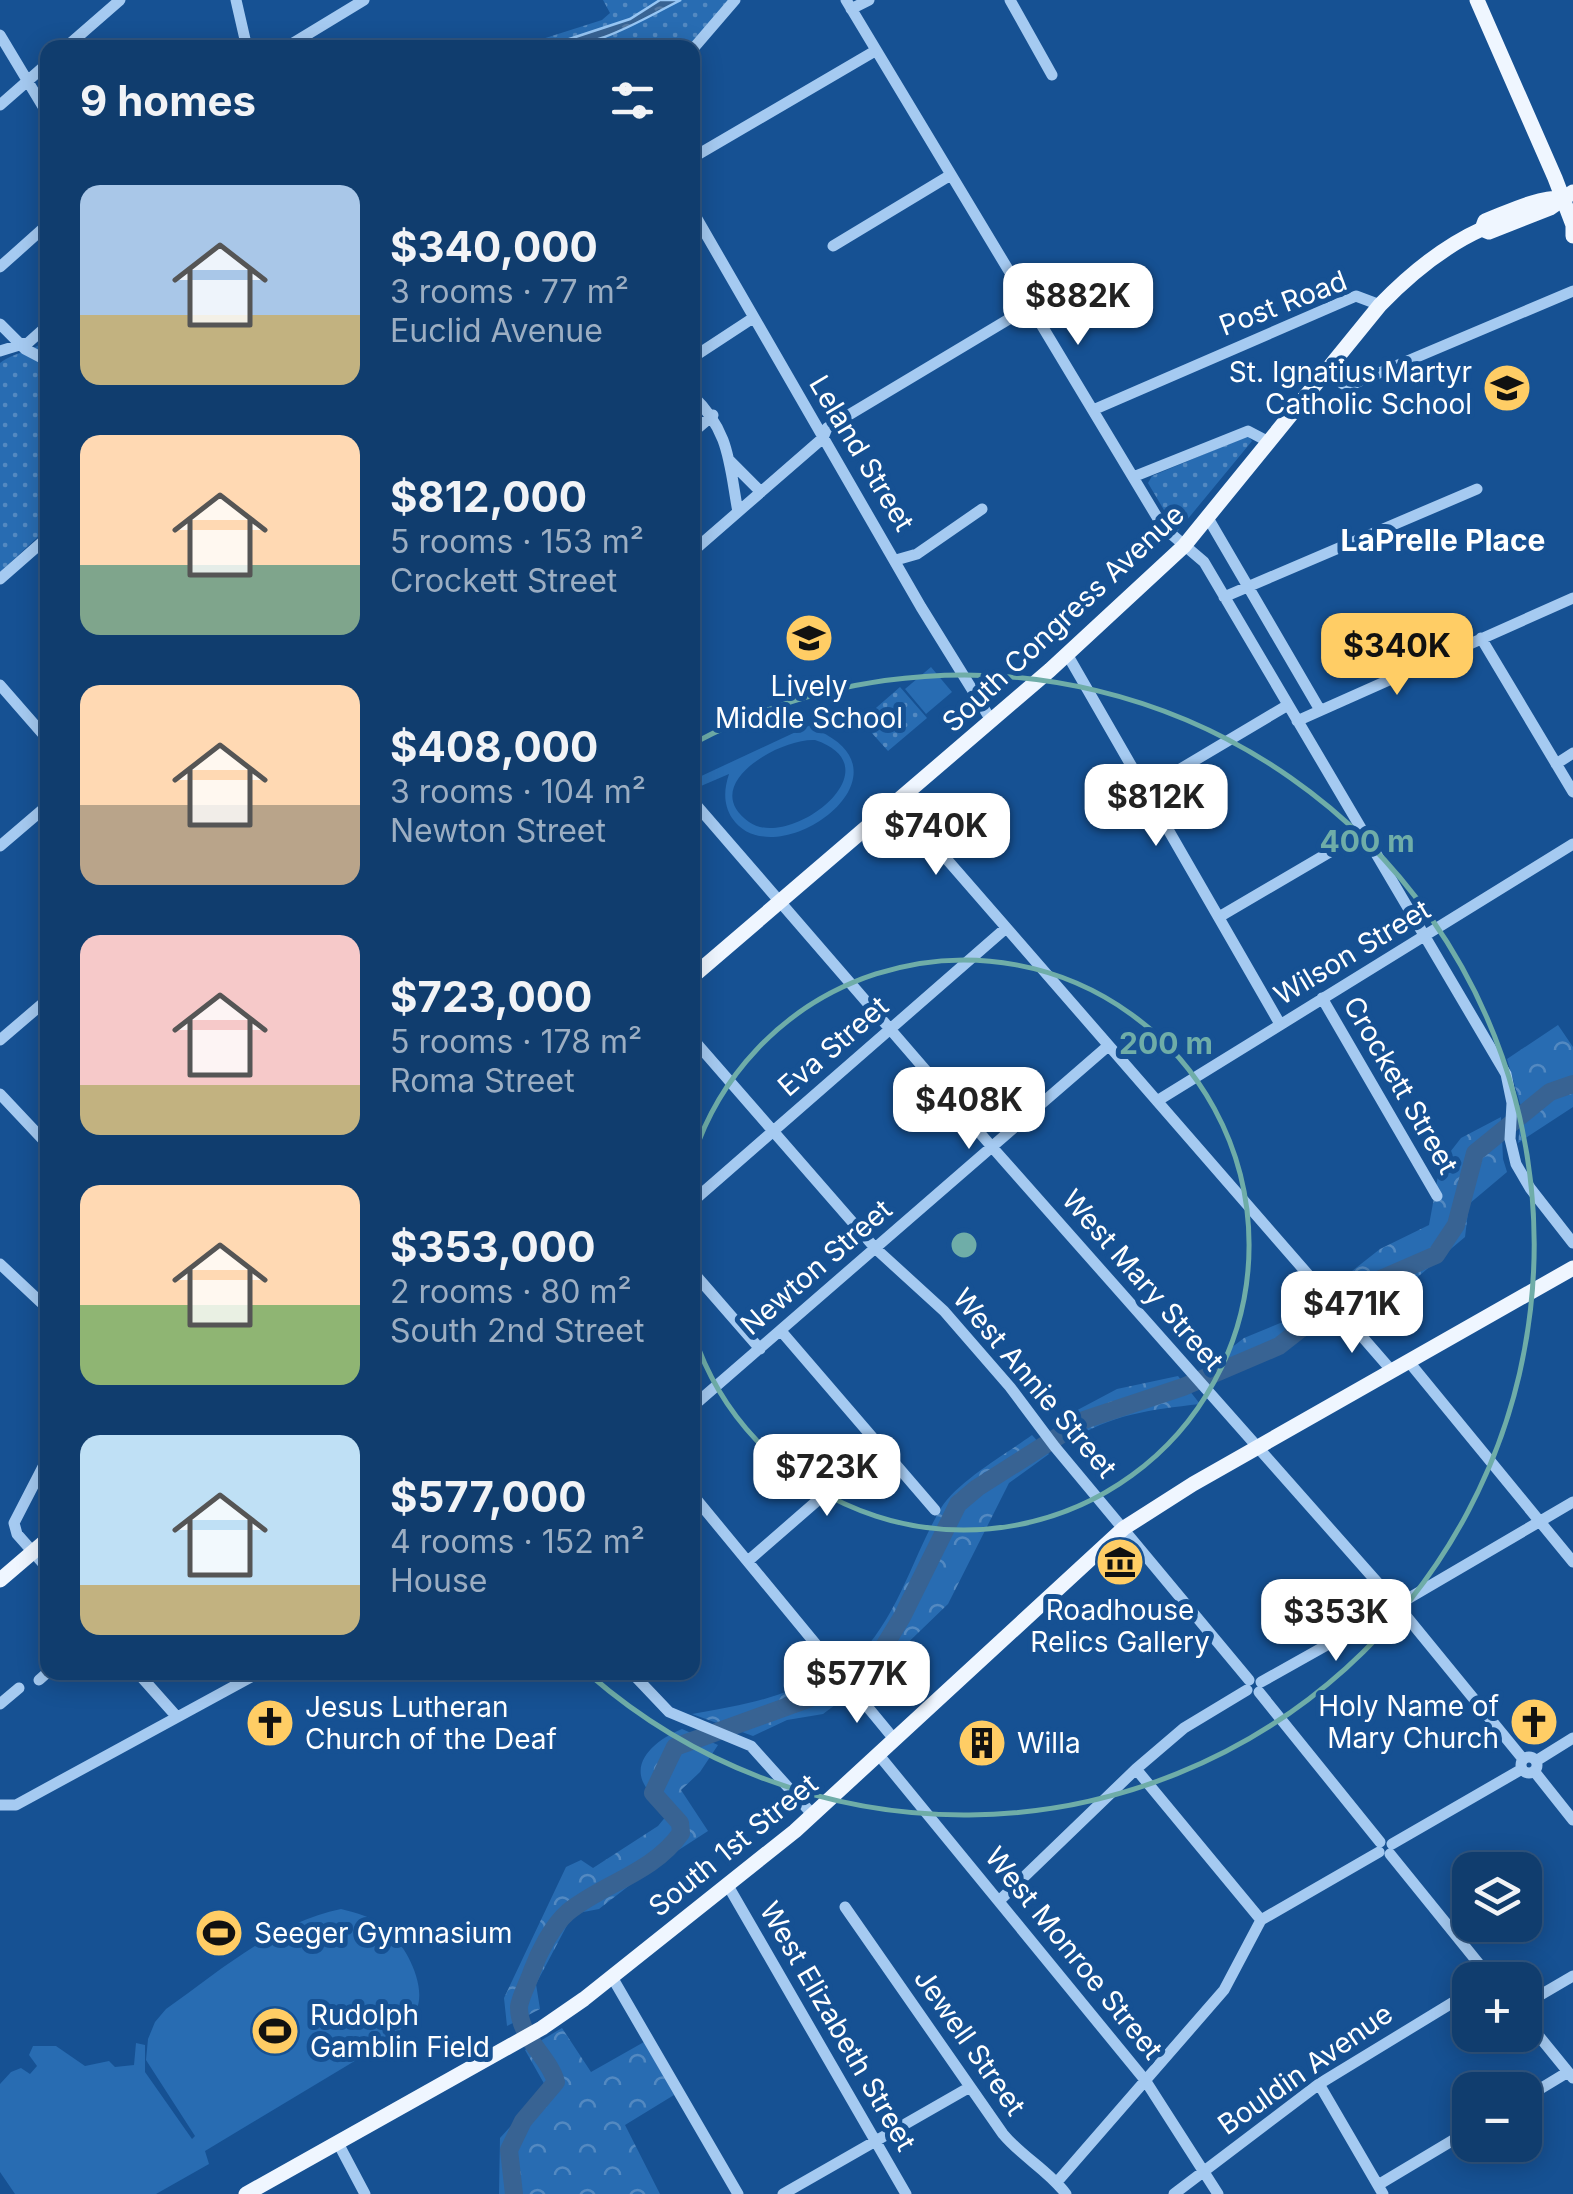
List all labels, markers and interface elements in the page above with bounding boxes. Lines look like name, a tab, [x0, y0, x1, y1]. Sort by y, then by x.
icon: filters	[605, 73, 660, 128]
text: 9 homes	[80, 75, 256, 126]
text: $340,000	[390, 221, 598, 272]
icon: home	[160, 225, 280, 345]
pin: $882K	[1008, 263, 1148, 348]
street label: Post Road	[1214, 263, 1352, 343]
text: 3 rooms · 77 m²	[390, 272, 629, 311]
text: $882K	[1025, 276, 1131, 315]
text: Euclid Avenue	[390, 311, 603, 350]
place label: St. Ignatius Martyr Catholic School	[1229, 355, 1472, 421]
school or university icon: St. Ignatius Martyr Catholic School	[1481, 362, 1533, 414]
street label: Leland Street	[802, 369, 922, 537]
text: $812,000	[390, 471, 587, 522]
icon: home	[160, 475, 280, 595]
street label: South Congress Avenue	[935, 497, 1191, 739]
text: 5 rooms · 153 m²	[390, 522, 644, 561]
district label: LaPrelle Place	[1341, 522, 1545, 558]
text: Crockett Street	[390, 561, 617, 600]
school or university icon: Lively Middle School	[783, 612, 835, 664]
pin: $340K	[1327, 613, 1467, 698]
text: $340K	[1343, 626, 1451, 665]
place label: Lively Middle School	[715, 669, 903, 735]
text: $408,000	[390, 721, 598, 772]
icon: home	[160, 725, 280, 845]
pin: $812K	[1086, 764, 1226, 849]
text: 3 rooms · 104 m²	[390, 772, 646, 811]
text: $812K	[1107, 777, 1205, 816]
pin: $740K	[866, 793, 1006, 878]
text: $740K	[884, 806, 988, 845]
text: Newton Street	[390, 811, 606, 850]
text: 400 m	[1319, 823, 1415, 859]
street label: Wilson Street	[1268, 892, 1436, 1012]
text: $723,000	[390, 971, 592, 1022]
icon: home	[160, 975, 280, 1095]
street label: Eva Street	[771, 989, 895, 1103]
street label: Crockett Street	[1337, 990, 1465, 1180]
text: 5 rooms · 178 m²	[390, 1022, 642, 1061]
text: 200 m	[1119, 1025, 1213, 1061]
text: Roma Street	[390, 1061, 575, 1100]
pin: $408K	[899, 1067, 1039, 1152]
text: $408K	[915, 1080, 1023, 1119]
street label: West Mary Street	[1055, 1182, 1231, 1378]
street label: Newton Street	[734, 1192, 898, 1342]
text: $353,000	[390, 1221, 595, 1272]
icon: home	[160, 1225, 280, 1345]
centre of rings	[946, 1227, 982, 1263]
pin: $471K	[1282, 1271, 1422, 1356]
text: 2 rooms · 80 m²	[390, 1272, 632, 1311]
street label: West Annie Street	[946, 1281, 1124, 1485]
text: $471K	[1303, 1284, 1401, 1323]
text: South 2nd Street	[390, 1311, 644, 1350]
pin: $723K	[757, 1434, 897, 1519]
text: $723K	[775, 1447, 879, 1486]
text: $577,000	[390, 1471, 587, 1522]
icon: home	[160, 1475, 280, 1595]
text: 4 rooms · 152 m²	[390, 1522, 645, 1561]
museum icon: Roadhouse Relics Gallery	[1094, 1536, 1146, 1588]
text: House	[390, 1561, 487, 1600]
pin: $353K	[1266, 1579, 1406, 1664]
text: $353K	[1283, 1592, 1389, 1631]
place label: Roadhouse Relics Gallery	[1030, 1593, 1210, 1659]
pin: $577K	[787, 1641, 927, 1726]
text: $577K	[806, 1654, 908, 1693]
place label: Holy Name of Mary Church	[1318, 1689, 1499, 1755]
place label: Jesus Lutheran Church of the Deaf	[305, 1690, 557, 1756]
church icon: Holy Name of Mary Church	[1508, 1696, 1560, 1748]
church icon: Jesus Lutheran Church of the Deaf	[244, 1697, 296, 1749]
building icon: Willa	[956, 1717, 1008, 1769]
place label: Willa	[1017, 1726, 1081, 1760]
street label: South 1st Street	[642, 1767, 824, 1923]
street label: West Monroe Street	[978, 1840, 1170, 2066]
map controls	[1452, 1852, 1542, 2162]
button: layers	[1452, 1852, 1542, 1942]
street label: West Elizabeth Street	[753, 1895, 923, 2157]
sports icon: Seeger Gymnasium	[193, 1907, 245, 1959]
place label: Seeger Gymnasium	[254, 1916, 513, 1950]
street label: Jewell Street	[907, 1962, 1033, 2122]
button: +	[1452, 1962, 1542, 2052]
street label: Bouldin Avenue	[1211, 1996, 1399, 2142]
place label: Rudolph Gamblin Field	[310, 1998, 490, 2064]
sports icon: Rudolph Gamblin Field	[249, 2005, 301, 2057]
button: −	[1452, 2072, 1542, 2162]

